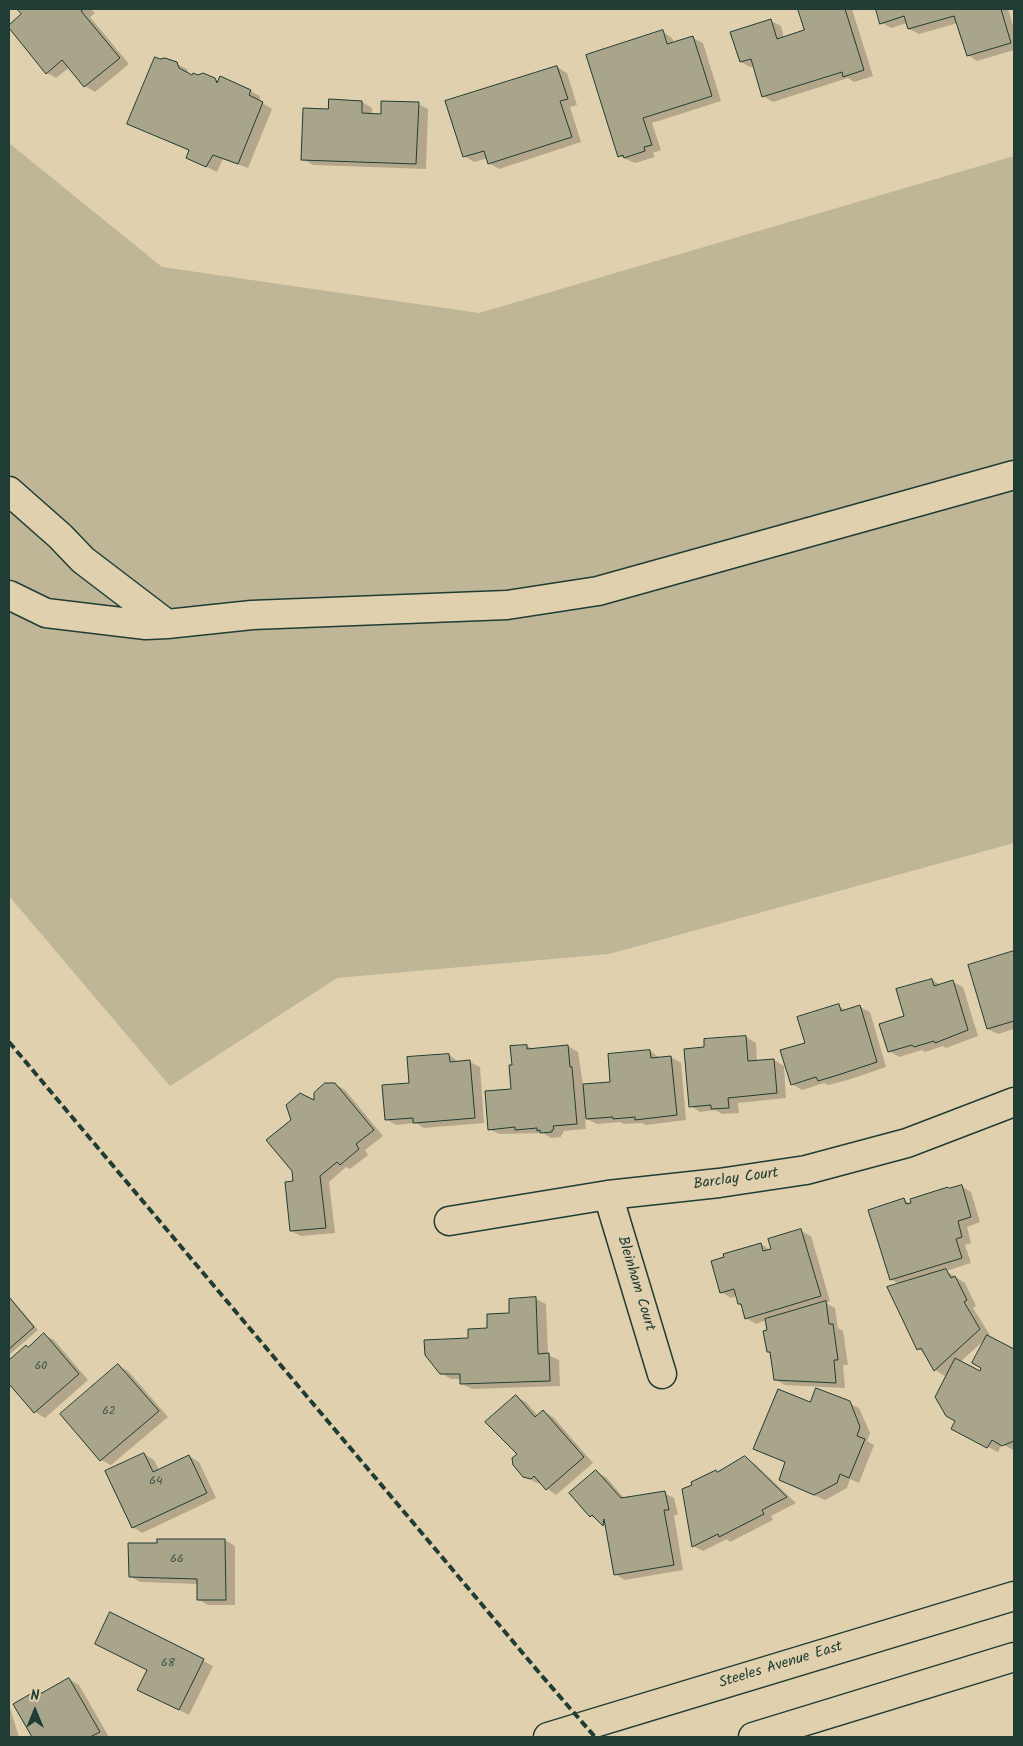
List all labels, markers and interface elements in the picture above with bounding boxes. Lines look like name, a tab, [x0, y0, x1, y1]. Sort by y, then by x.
street label: Barclay Court	[692, 1165, 780, 1195]
street label: Bleinham Court	[612, 1234, 658, 1334]
house number: 60	[35, 1360, 47, 1374]
house number: 62	[102, 1405, 116, 1419]
house number: 64	[149, 1475, 163, 1489]
house number: 66	[170, 1553, 184, 1567]
street label: Steeles Avenue East	[717, 1639, 845, 1693]
house number: 68	[161, 1657, 175, 1671]
text: N	[31, 1685, 39, 1707]
north arrow	[10, 1686, 60, 1736]

